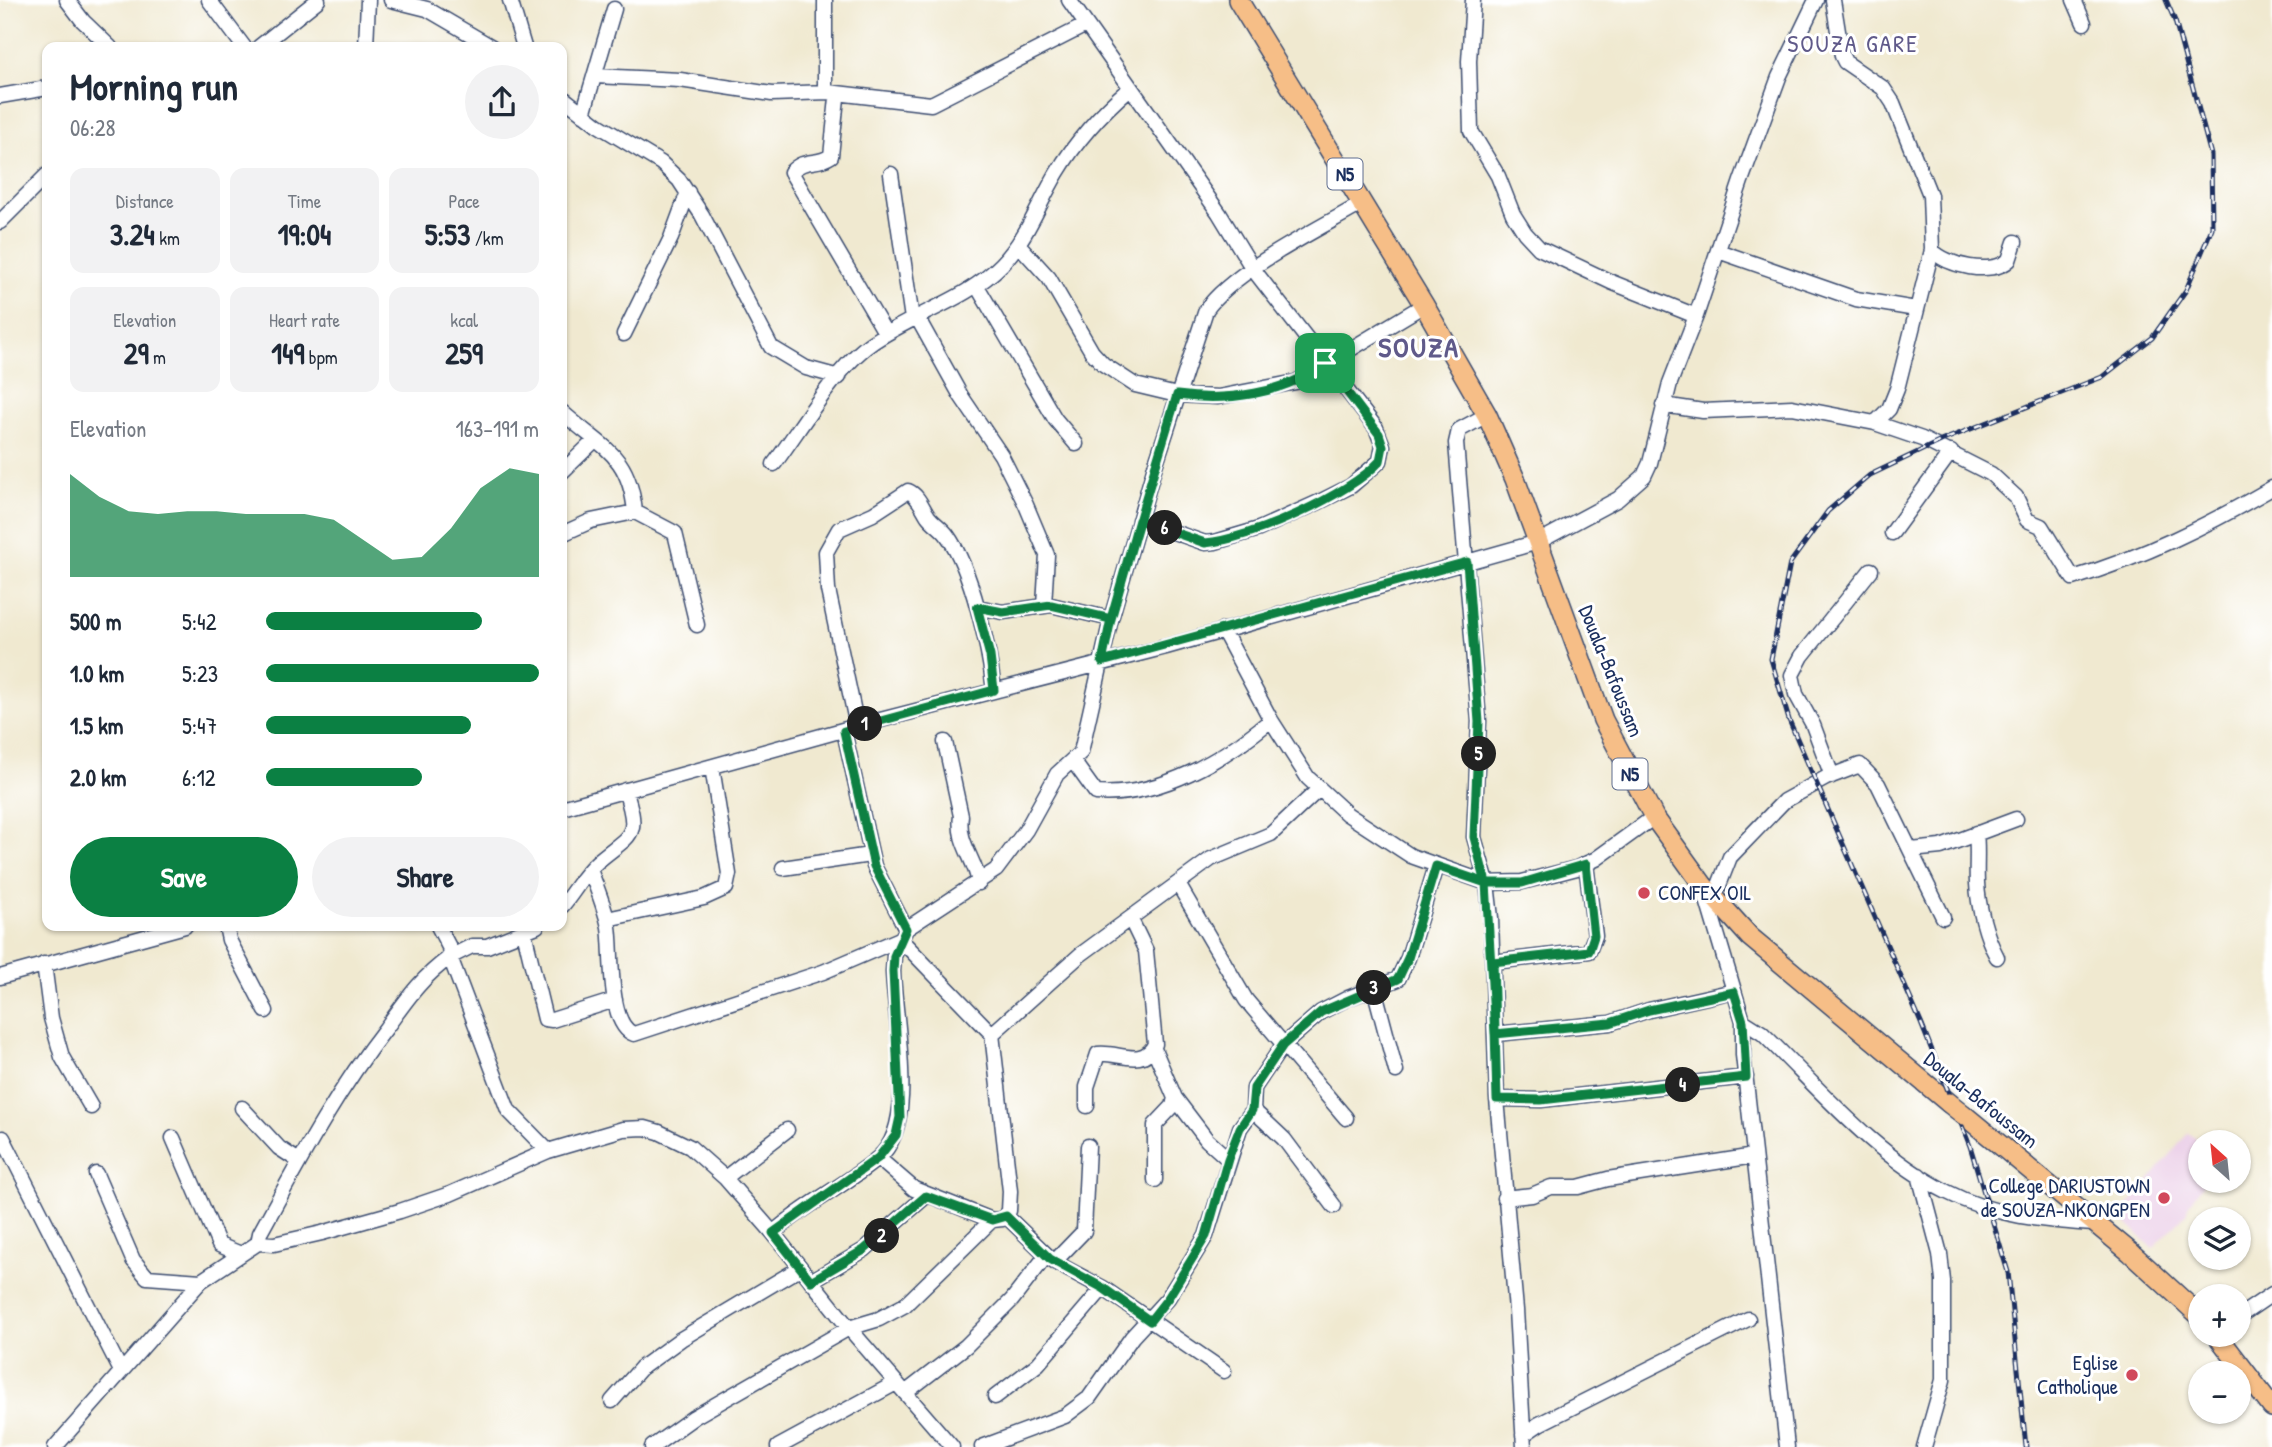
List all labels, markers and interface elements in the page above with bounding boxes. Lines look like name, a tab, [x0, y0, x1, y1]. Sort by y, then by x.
district label: SOUZA GARE	[1787, 27, 1919, 59]
text: Morning run	[70, 60, 238, 112]
button: share	[465, 65, 539, 139]
text: 06:28	[70, 112, 116, 143]
road number: N5	[1328, 158, 1362, 190]
text: Distance	[116, 188, 174, 214]
text: Time	[288, 188, 321, 214]
text: Pace	[448, 188, 480, 214]
text: 3.24	[110, 214, 155, 254]
text: 19:04	[278, 214, 331, 254]
text: 5:53	[425, 214, 470, 254]
text: km	[155, 225, 180, 251]
text: /km	[470, 225, 504, 251]
text: Elevation	[113, 307, 176, 333]
text: Heart rate	[269, 307, 340, 333]
text: kcal	[450, 307, 478, 333]
district label: SOUZA	[1378, 328, 1460, 366]
text: 29	[124, 333, 149, 373]
text: 149	[271, 333, 304, 373]
text: 259	[445, 333, 483, 373]
pin	[1295, 333, 1355, 393]
text: m	[149, 344, 166, 370]
text: bpm	[304, 344, 338, 370]
icon: arrive	[1306, 344, 1344, 382]
text: Elevation	[70, 413, 146, 444]
text: 163–191 m	[455, 413, 539, 444]
pin: 6	[1148, 510, 1182, 546]
text: 6	[1161, 514, 1168, 540]
street label: Douala-Bafoussam	[1572, 601, 1651, 741]
text: 500 m	[70, 606, 121, 637]
text: 5:42	[182, 606, 216, 637]
text: 1.0 km	[70, 658, 124, 689]
text: 5:23	[182, 658, 218, 689]
pin: 1	[848, 706, 882, 742]
text: 1.5 km	[70, 710, 123, 741]
text: 5:47	[182, 710, 217, 741]
text: 1	[861, 710, 868, 736]
pin: 5	[1462, 736, 1496, 772]
text: 5	[1474, 740, 1483, 766]
road number: N5	[1612, 758, 1648, 790]
text: 2.0 km	[70, 762, 126, 793]
text: 6:12	[182, 762, 216, 793]
button: Save	[70, 837, 298, 917]
button: Share	[312, 837, 539, 917]
place label: CONFEX OIL	[1658, 878, 1752, 907]
marker: CONFEX OIL	[1636, 885, 1652, 901]
pin: 3	[1356, 970, 1392, 1006]
text: 3	[1369, 974, 1378, 1000]
street label: Douala-Bafoussam	[1918, 1044, 2045, 1155]
pin: 4	[1666, 1068, 1700, 1102]
text: 4	[1679, 1071, 1686, 1097]
north arrow	[2188, 1130, 2250, 1194]
map controls	[2188, 1130, 2251, 1424]
place label: College DARIUSTOWN de SOUZA-NKONGPEN	[1981, 1171, 2150, 1224]
marker: College DARIUSTOWN de SOUZA-NKONGPEN	[2156, 1190, 2172, 1206]
button: layers	[2188, 1207, 2251, 1270]
pin: 2	[864, 1218, 900, 1254]
text: 2	[877, 1222, 886, 1248]
button: +	[2188, 1284, 2251, 1347]
place label: Eglise Catholique	[2037, 1348, 2118, 1401]
button: −	[2188, 1361, 2251, 1424]
marker: Eglise Catholique	[2124, 1367, 2140, 1383]

